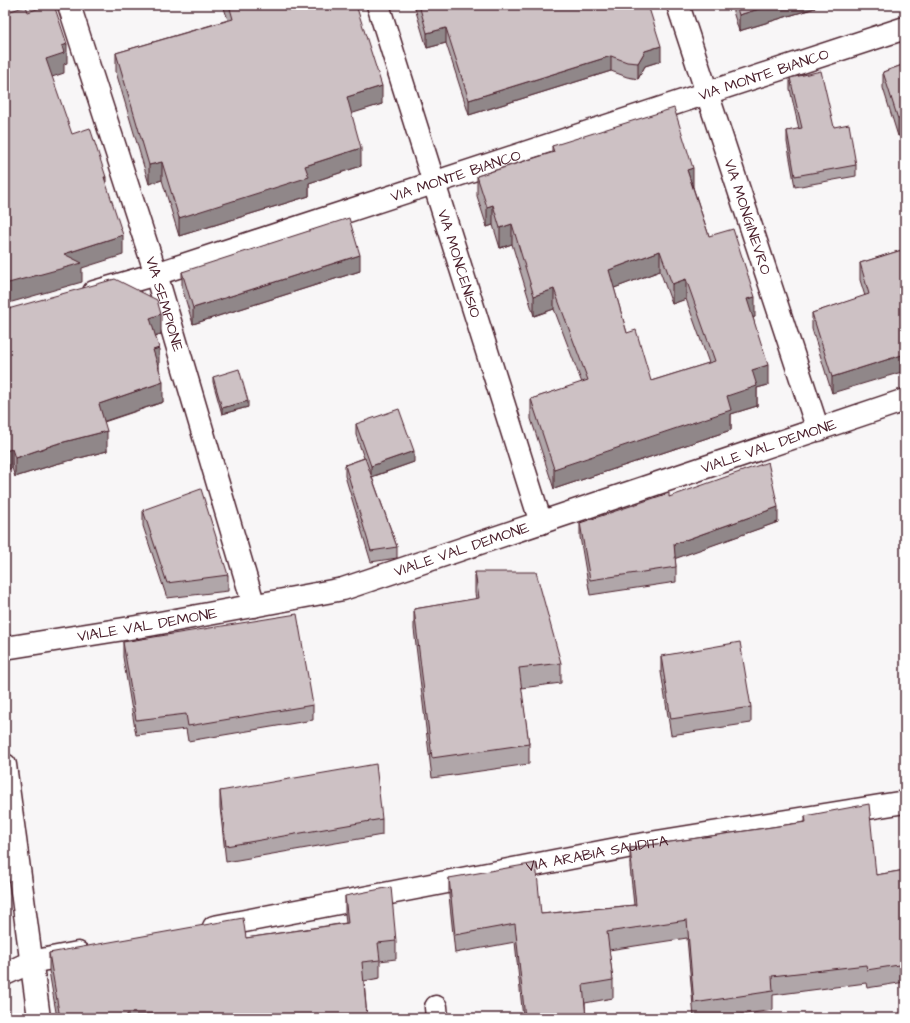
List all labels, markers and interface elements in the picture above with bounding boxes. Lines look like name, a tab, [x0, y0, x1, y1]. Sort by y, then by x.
street label: VIA MONTE BIANCO	[696, 43, 831, 106]
street label: VIA MONTE BIANCO	[388, 144, 524, 207]
street label: VIA MONGINEVRO	[719, 156, 777, 277]
street label: VIA MONCENISIO	[432, 207, 486, 320]
street label: VIA SEMPIONE	[140, 254, 189, 354]
street label: VIALE VAL DEMONE	[698, 413, 839, 478]
street label: VIALE VAL DEMONE	[391, 517, 532, 582]
street label: VIALE VAL DEMONE	[76, 602, 219, 647]
street label: VIA ARABIA SAUDITA	[524, 830, 670, 877]

